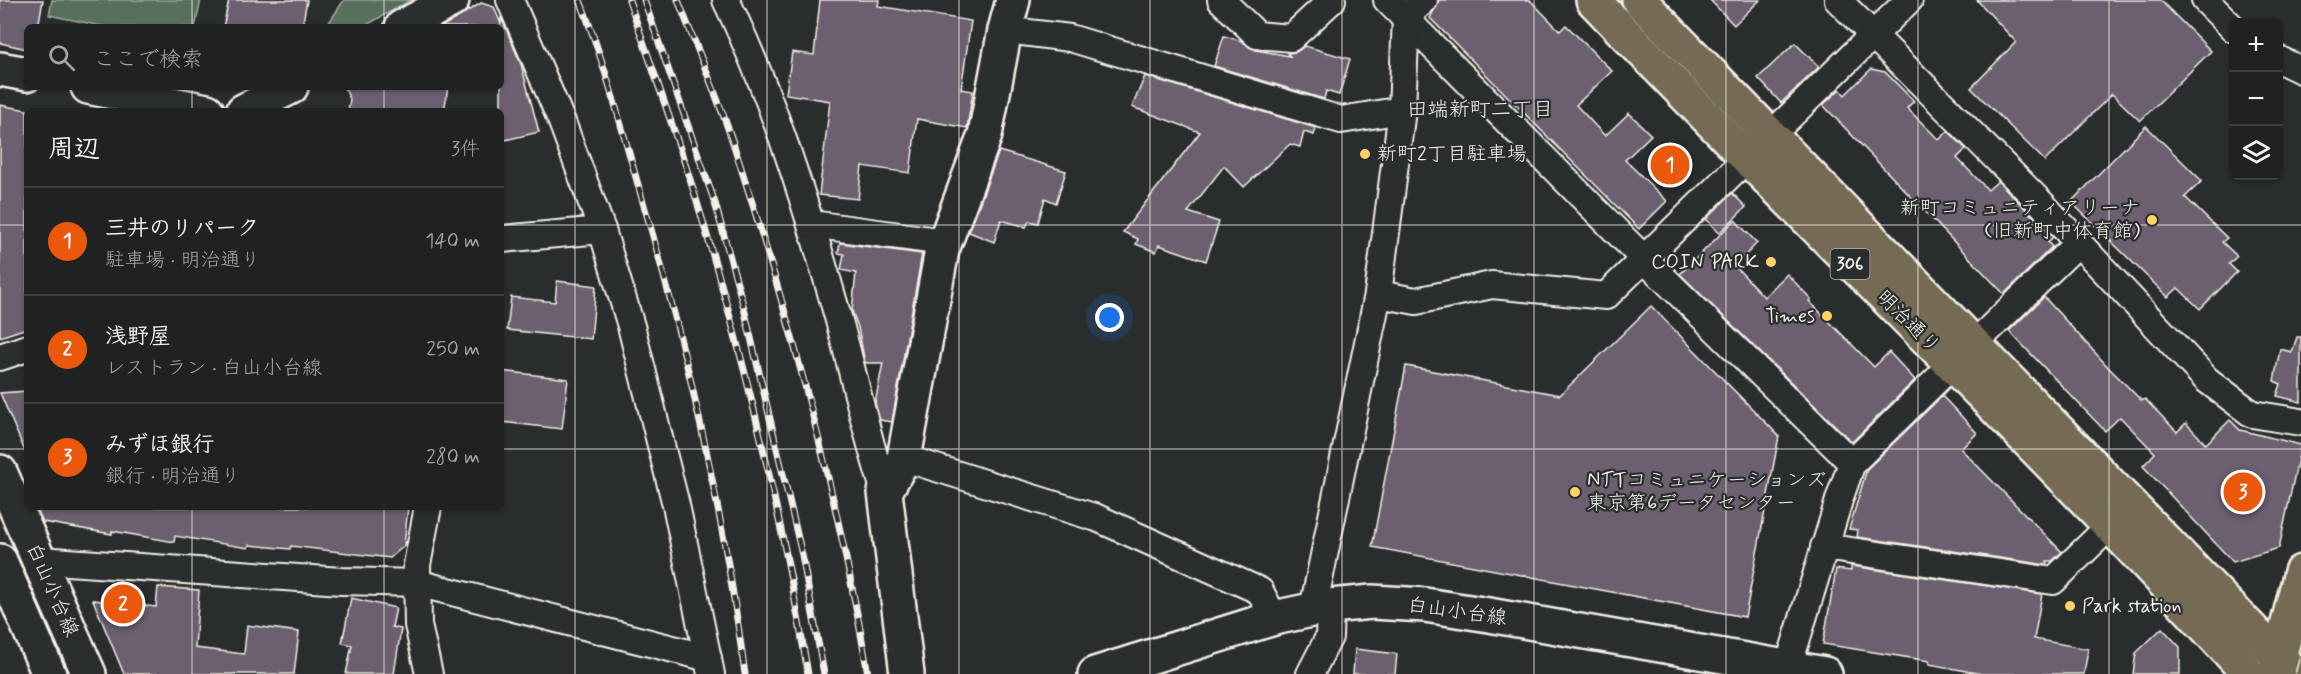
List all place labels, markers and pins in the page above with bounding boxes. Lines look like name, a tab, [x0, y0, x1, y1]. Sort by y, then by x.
place label: 新町2丁目駐車場	[1377, 141, 1527, 168]
pin: 1	[1650, 142, 1690, 188]
marker: 新町2丁目駐車場	[1358, 147, 1372, 161]
place label: 新町コミュニティアリーナ (旧新町中体育館)	[1900, 195, 2140, 245]
marker: 新町コミュニティアリーナ (旧新町中体育館)	[2145, 213, 2159, 227]
place label: COIN PARK	[1651, 249, 1759, 276]
marker: COIN PARK	[1764, 255, 1778, 269]
place label: Times	[1765, 303, 1815, 330]
marker: Times	[1820, 309, 1834, 323]
place label: NTTコミュニケーションズ 東京第6データセンター	[1587, 467, 1826, 517]
pin: 3	[2224, 470, 2262, 514]
marker: NTTコミュニケーションズ 東京第6データセンター	[1568, 485, 1582, 499]
pin: 2	[104, 582, 142, 626]
place label: Park station	[2082, 593, 2182, 620]
marker: Park station	[2063, 599, 2077, 613]

